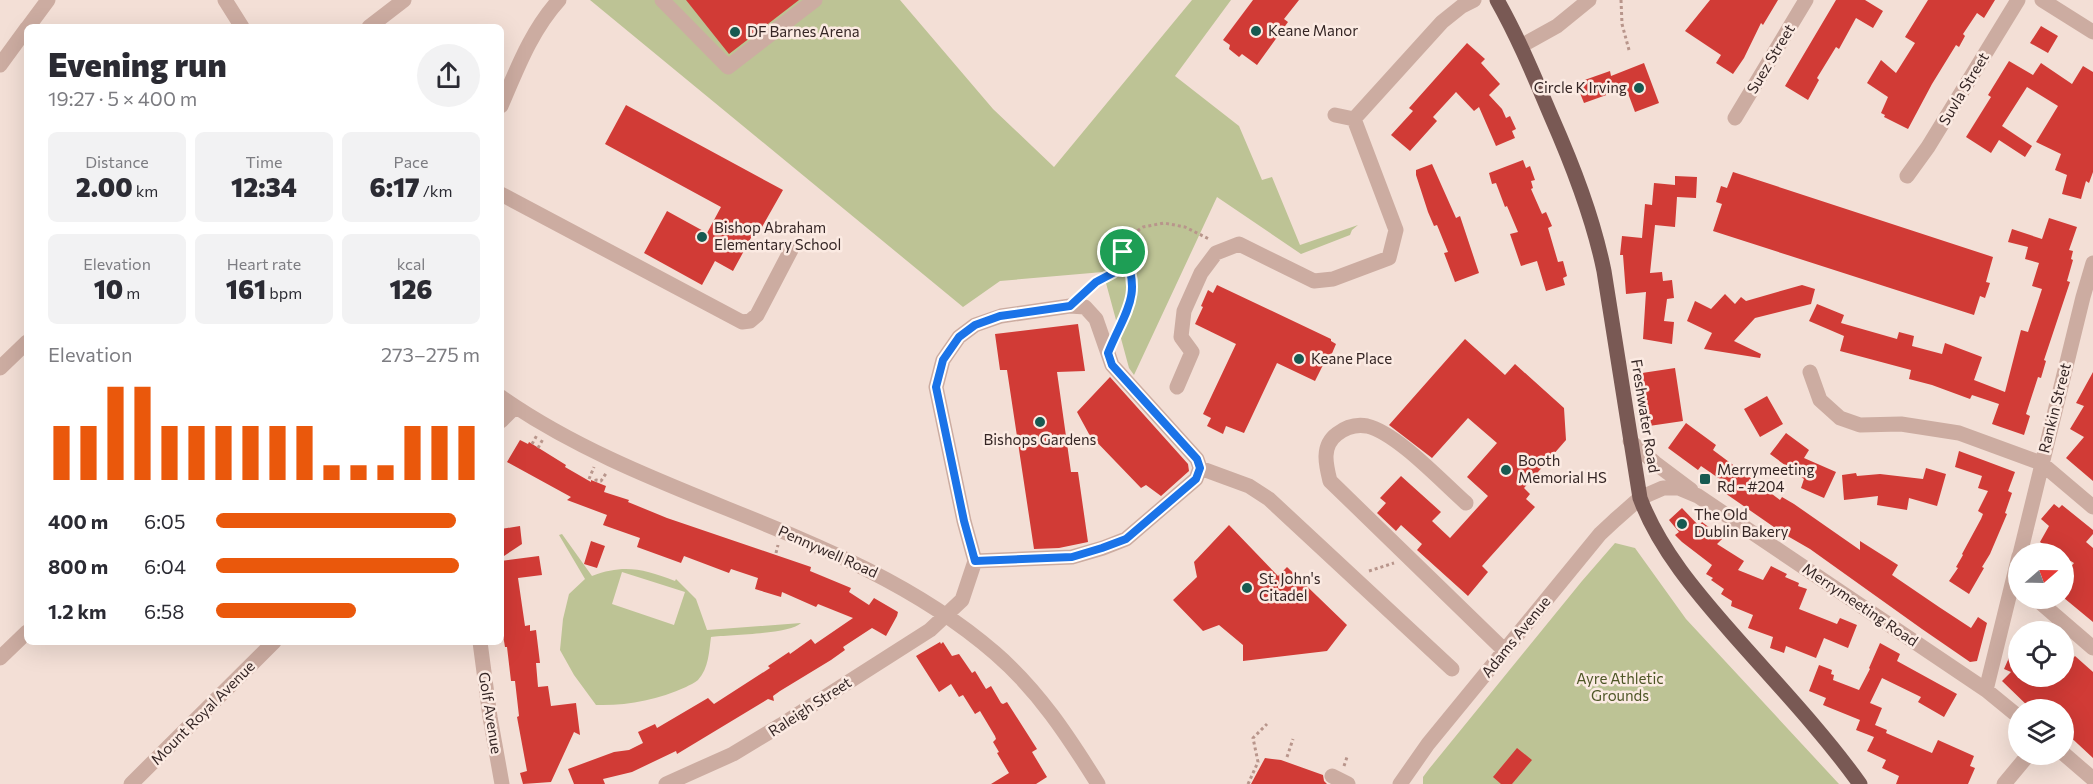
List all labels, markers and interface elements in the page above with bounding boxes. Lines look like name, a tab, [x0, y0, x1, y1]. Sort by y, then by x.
place label: Keane Manor	[1268, 21, 1358, 39]
street label: Suez Street	[1742, 21, 1798, 96]
place label: DF Barnes Arena	[747, 22, 860, 40]
marker: Keane Manor	[1249, 24, 1263, 38]
marker: DF Barnes Arena	[728, 25, 742, 39]
text: Evening run	[48, 43, 227, 84]
button: share	[417, 44, 480, 107]
street label: Suvla Street	[1934, 49, 1992, 128]
place label: Circle K Irving	[1534, 78, 1627, 96]
marker: Circle K Irving	[1632, 81, 1646, 95]
text: 19:27 · 5 × 400 m	[48, 86, 197, 110]
text: Distance	[85, 152, 149, 171]
text: Time	[246, 152, 282, 171]
text: Pace	[394, 152, 428, 171]
text: 2.00	[76, 171, 133, 202]
text: 12:34	[231, 171, 297, 202]
text: 6:17	[369, 171, 420, 202]
text: km	[133, 181, 158, 200]
text: /km	[420, 181, 453, 200]
place label: Bishop Abraham Elementary School	[714, 218, 841, 253]
pin	[1097, 226, 1148, 277]
marker: Bishop Abraham Elementary School	[695, 230, 709, 244]
icon: arrive	[1106, 235, 1139, 268]
text: Elevation	[83, 254, 151, 273]
text: Heart rate	[227, 254, 301, 273]
text: kcal	[397, 254, 425, 273]
text: 10	[94, 273, 123, 304]
text: 161	[226, 273, 266, 304]
text: 126	[389, 273, 433, 304]
text: m	[123, 283, 140, 302]
text: bpm	[266, 283, 302, 302]
text: Elevation	[48, 342, 133, 366]
text: 273–275 m	[381, 342, 480, 366]
place label: Keane Place	[1311, 349, 1392, 367]
marker: Keane Place	[1292, 352, 1306, 366]
street label: Freshwater Road	[1628, 358, 1664, 474]
street label: Rankin Street	[2034, 361, 2074, 455]
marker: Bishops Gardens	[1033, 415, 1047, 429]
place label: Bishops Gardens	[984, 430, 1097, 448]
place label: Booth Memorial HS	[1518, 451, 1607, 486]
place label: Merrymeeting Rd - #204	[1717, 460, 1815, 495]
marker: Booth Memorial HS	[1499, 463, 1513, 477]
marker: Merrymeeting Rd - #204	[1698, 472, 1712, 486]
place label: The Old Dublin Bakery	[1694, 505, 1789, 540]
text: 400 m	[48, 509, 108, 533]
text: 6:05	[144, 509, 185, 533]
marker: The Old Dublin Bakery	[1675, 517, 1689, 531]
street label: Pennywell Road	[776, 521, 881, 581]
north arrow	[2008, 543, 2074, 609]
map controls	[2008, 543, 2074, 765]
text: 800 m	[48, 554, 108, 578]
text: 6:04	[144, 554, 186, 578]
street label: Merrymeeting Road	[1799, 559, 1922, 649]
place label: St. John's Citadel	[1259, 569, 1321, 604]
marker: St. John's Citadel	[1240, 581, 1254, 595]
street label: Adams Avenue	[1477, 592, 1554, 681]
text: 1.2 km	[48, 599, 106, 623]
text: 6:58	[144, 599, 185, 623]
button: locate	[2008, 621, 2074, 687]
street label: Mount Royal Avenue	[147, 656, 258, 768]
park label: Ayre Athletic Grounds	[1576, 669, 1664, 704]
street label: Golf Avenue	[476, 671, 506, 755]
street label: Raleigh Street	[765, 673, 854, 740]
button: layers	[2008, 699, 2074, 765]

